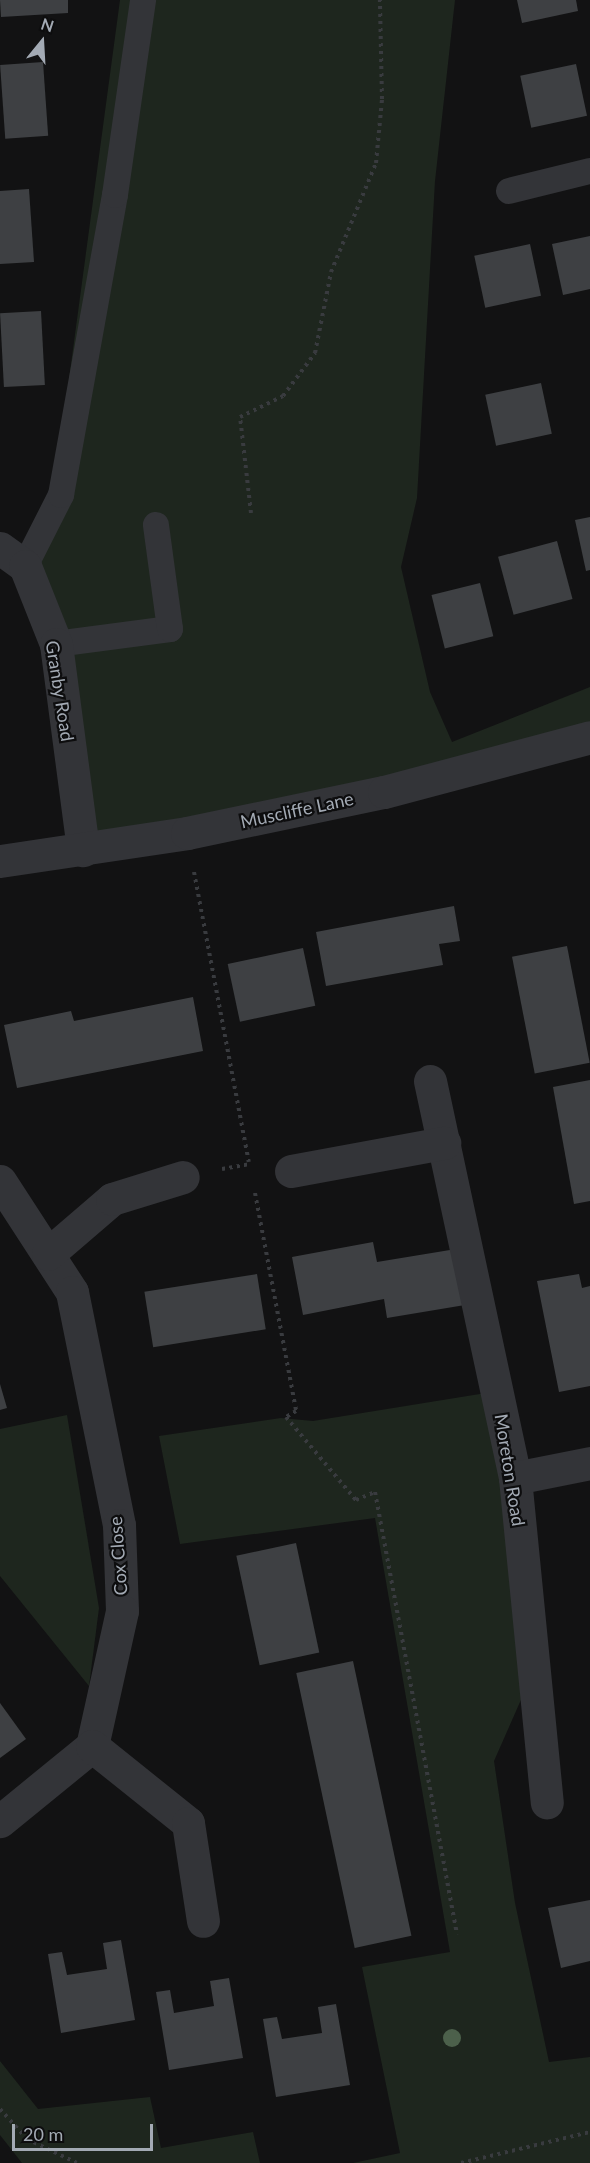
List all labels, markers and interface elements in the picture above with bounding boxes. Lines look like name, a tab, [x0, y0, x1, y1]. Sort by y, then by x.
north arrow	[12, 12, 72, 72]
text: N	[39, 13, 57, 35]
street label: Granby Road	[41, 639, 79, 743]
street label: Muscliffe Lane	[238, 787, 356, 833]
street label: Moreton Road	[490, 1412, 530, 1528]
street label: Cox Close	[104, 1516, 132, 1596]
scale bar	[15, 2112, 156, 2150]
text: 20 m	[23, 2123, 63, 2145]

